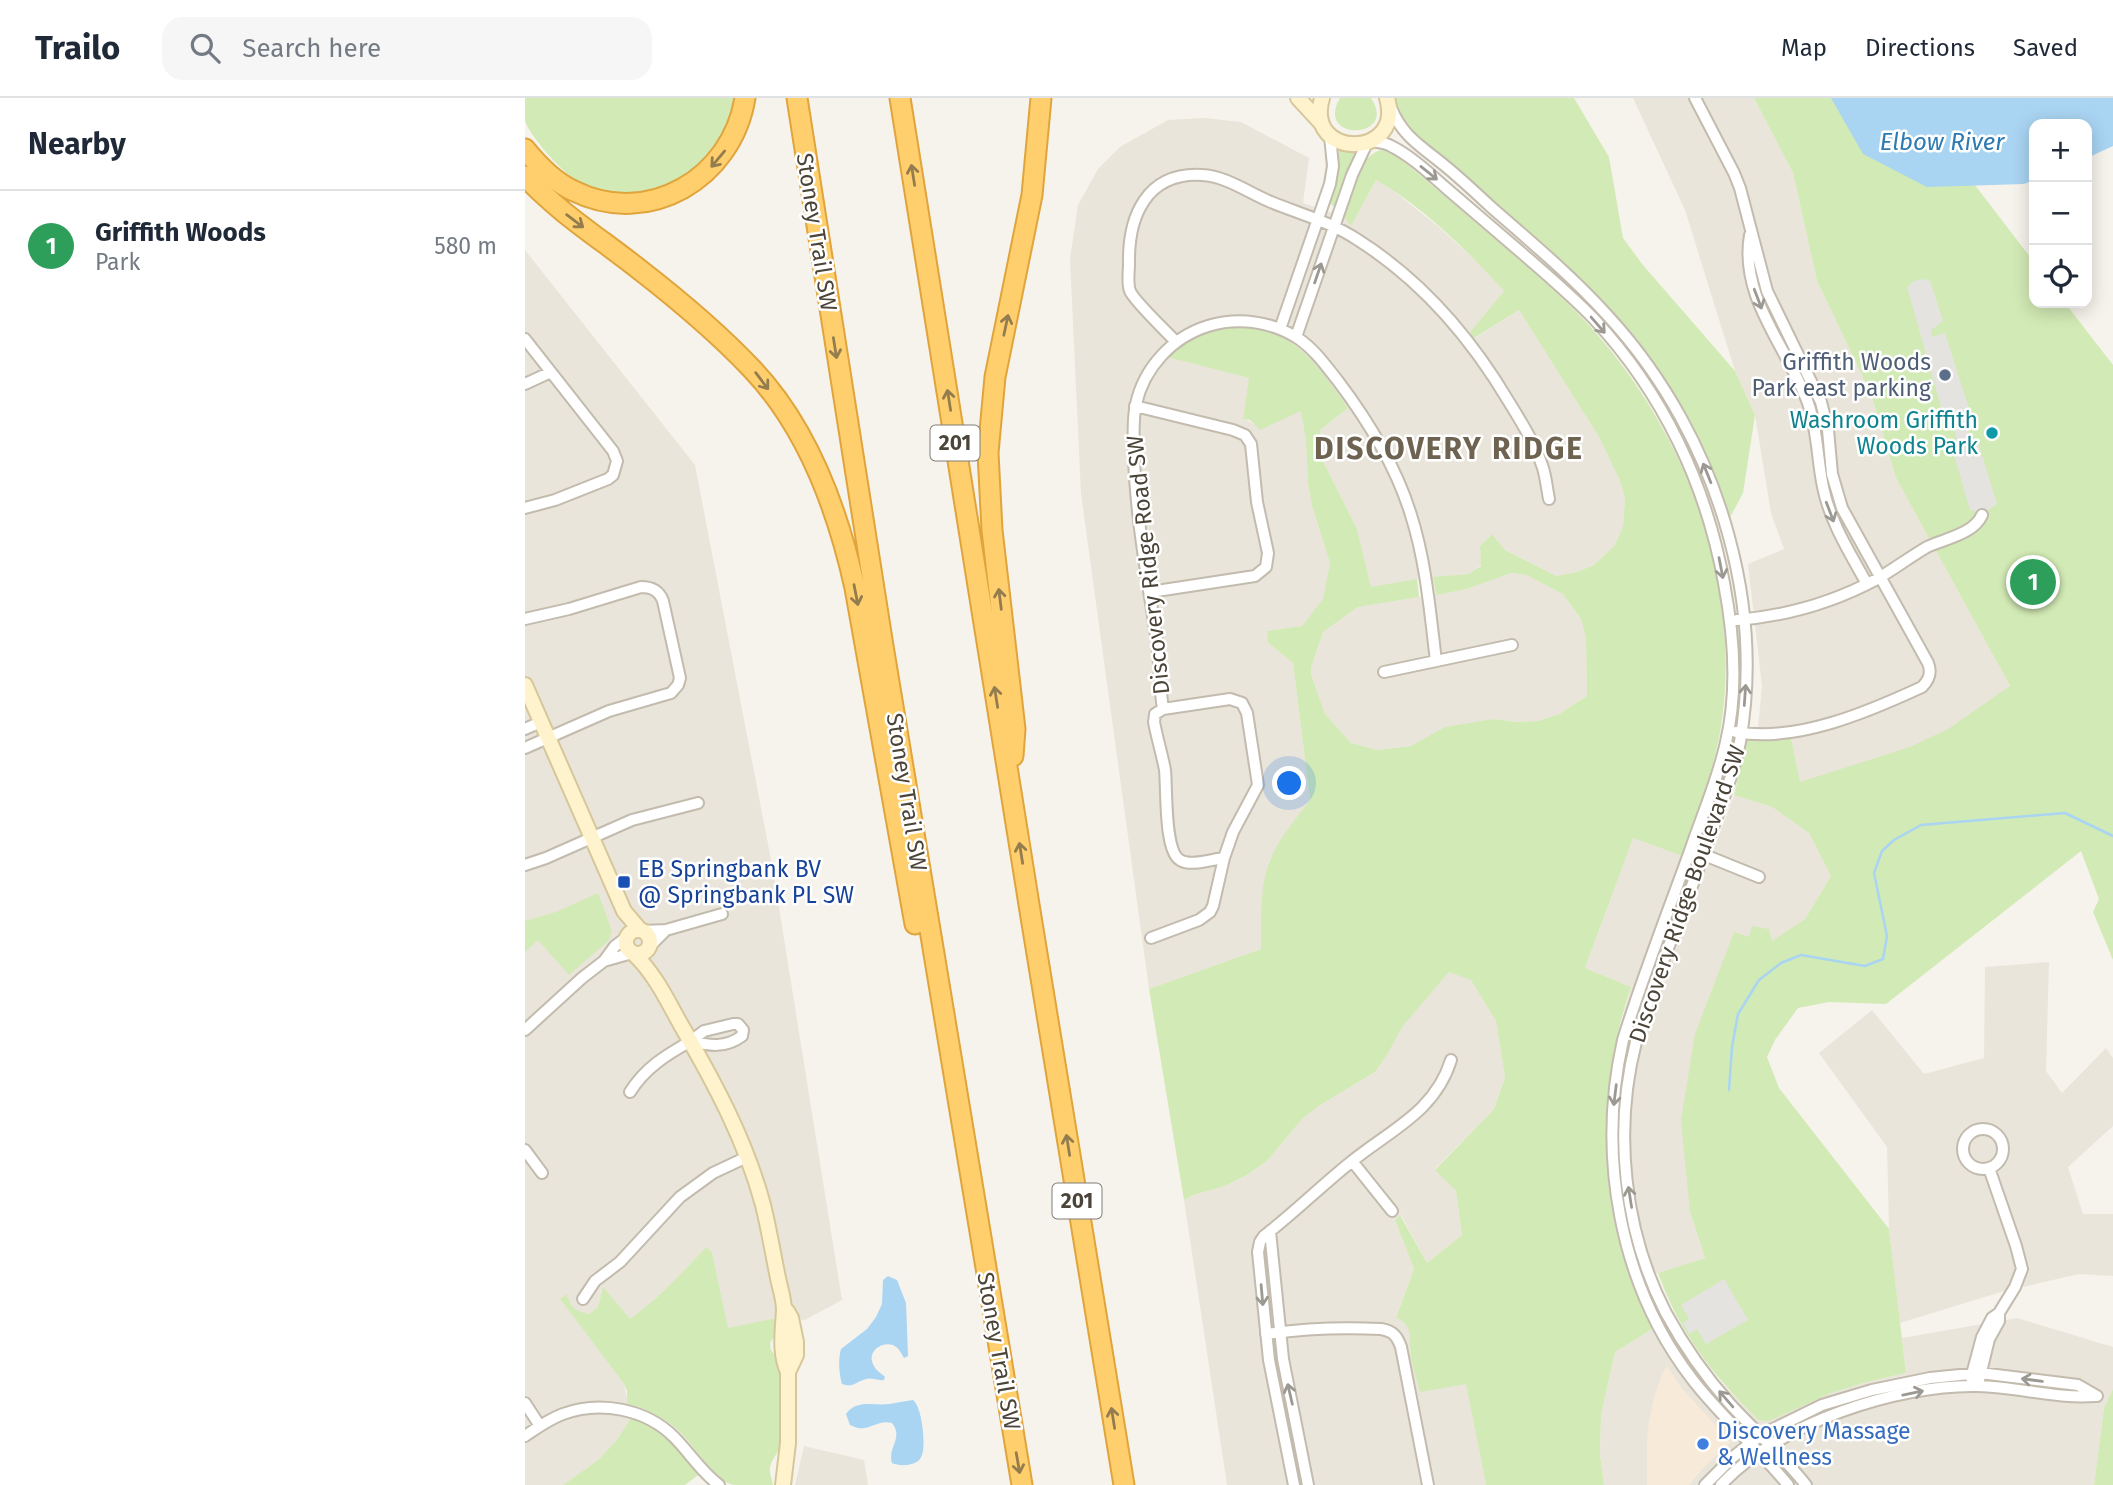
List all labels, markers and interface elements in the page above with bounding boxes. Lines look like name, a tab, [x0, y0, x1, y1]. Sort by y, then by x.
search box	[162, 17, 652, 80]
text: Trailo	[35, 28, 120, 68]
icon: search	[186, 29, 224, 67]
text: Search here	[242, 33, 381, 64]
text: Map	[1781, 34, 1827, 62]
text: Directions	[1865, 34, 1975, 62]
text: Saved	[2013, 34, 2078, 62]
map controls	[2029, 119, 2092, 308]
button: +	[2029, 119, 2092, 182]
text: Nearby	[28, 126, 126, 162]
water label: Elbow River	[1880, 128, 2005, 156]
one-way arrow	[710, 150, 726, 168]
street label: Stoney Trail SW	[791, 151, 843, 313]
one-way arrow	[906, 164, 919, 187]
one-way arrow	[1419, 166, 1437, 181]
button: −	[2029, 182, 2092, 245]
one-way arrow	[566, 214, 584, 229]
text: Griffith Woods	[95, 217, 266, 248]
text: 1	[46, 232, 56, 260]
text: 580 m	[434, 232, 497, 260]
button: locate	[2029, 245, 2092, 308]
text: Park	[95, 248, 140, 276]
one-way arrow	[1313, 262, 1325, 284]
one-way arrow	[1752, 287, 1765, 309]
one-way arrow	[999, 314, 1013, 337]
one-way arrow	[1590, 316, 1606, 334]
one-way arrow	[829, 336, 842, 358]
place label: Griffith Woods Park east parking	[1751, 348, 1931, 402]
marker: Griffith Woods Park east parking	[1937, 367, 1953, 383]
one-way arrow	[754, 371, 769, 389]
one-way arrow	[942, 389, 955, 412]
place label: Washroom Griffith Woods Park	[1790, 406, 1978, 460]
marker: Washroom Griffith Woods Park	[1984, 425, 2000, 441]
road number: 201	[931, 426, 979, 460]
district label: DISCOVERY RIDGE	[1314, 431, 1584, 467]
street label: Discovery Ridge Road SW	[1120, 434, 1176, 696]
one-way arrow	[1699, 462, 1712, 484]
one-way arrow	[1825, 500, 1838, 522]
pin: 1	[2010, 556, 2056, 608]
one-way arrow	[1715, 557, 1729, 579]
one-way arrow	[850, 583, 863, 606]
one-way arrow	[993, 588, 1006, 611]
one-way arrow	[1739, 684, 1752, 707]
one-way arrow	[989, 686, 1002, 709]
street label: Stoney Trail SW	[881, 711, 933, 873]
street label: Discovery Ridge Boulevard SW	[1623, 741, 1751, 1047]
your location	[1272, 766, 1306, 800]
one-way arrow	[1014, 842, 1027, 865]
place label: EB Springbank BV @ Springbank PL SW	[638, 855, 854, 909]
marker: EB Springbank BV @ Springbank PL SW	[616, 874, 632, 890]
one-way arrow	[1608, 1083, 1621, 1106]
one-way arrow	[1061, 1134, 1074, 1157]
road number: 201	[1053, 1184, 1101, 1218]
one-way arrow	[1623, 1186, 1636, 1209]
street label: Stoney Trail SW	[971, 1270, 1027, 1432]
one-way arrow	[1256, 1283, 1269, 1306]
one-way arrow	[2021, 1373, 2044, 1386]
one-way arrow	[1282, 1383, 1296, 1406]
one-way arrow	[1901, 1386, 1924, 1400]
one-way arrow	[1718, 1391, 1735, 1408]
one-way arrow	[1106, 1407, 1119, 1430]
place label: Discovery Massage & Wellness	[1717, 1417, 1911, 1471]
marker: Discovery Massage & Wellness	[1695, 1436, 1711, 1452]
one-way arrow	[1012, 1451, 1025, 1473]

